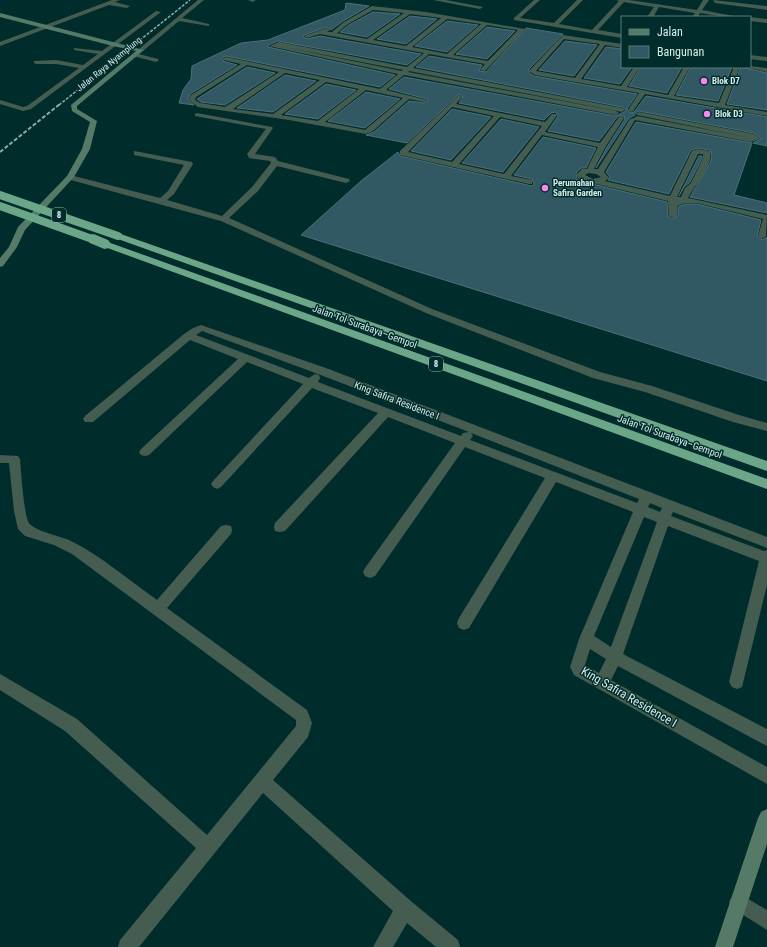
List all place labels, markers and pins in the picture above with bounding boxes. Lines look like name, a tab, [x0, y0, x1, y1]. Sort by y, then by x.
marker: Blok D7	[699, 76, 709, 86]
place label: Blok D7	[712, 76, 740, 86]
marker: Blok D3	[702, 109, 712, 119]
place label: Blok D3	[715, 109, 743, 119]
place label: Perumahan Safira Garden	[553, 178, 602, 198]
marker: Perumahan Safira Garden	[540, 183, 550, 193]

